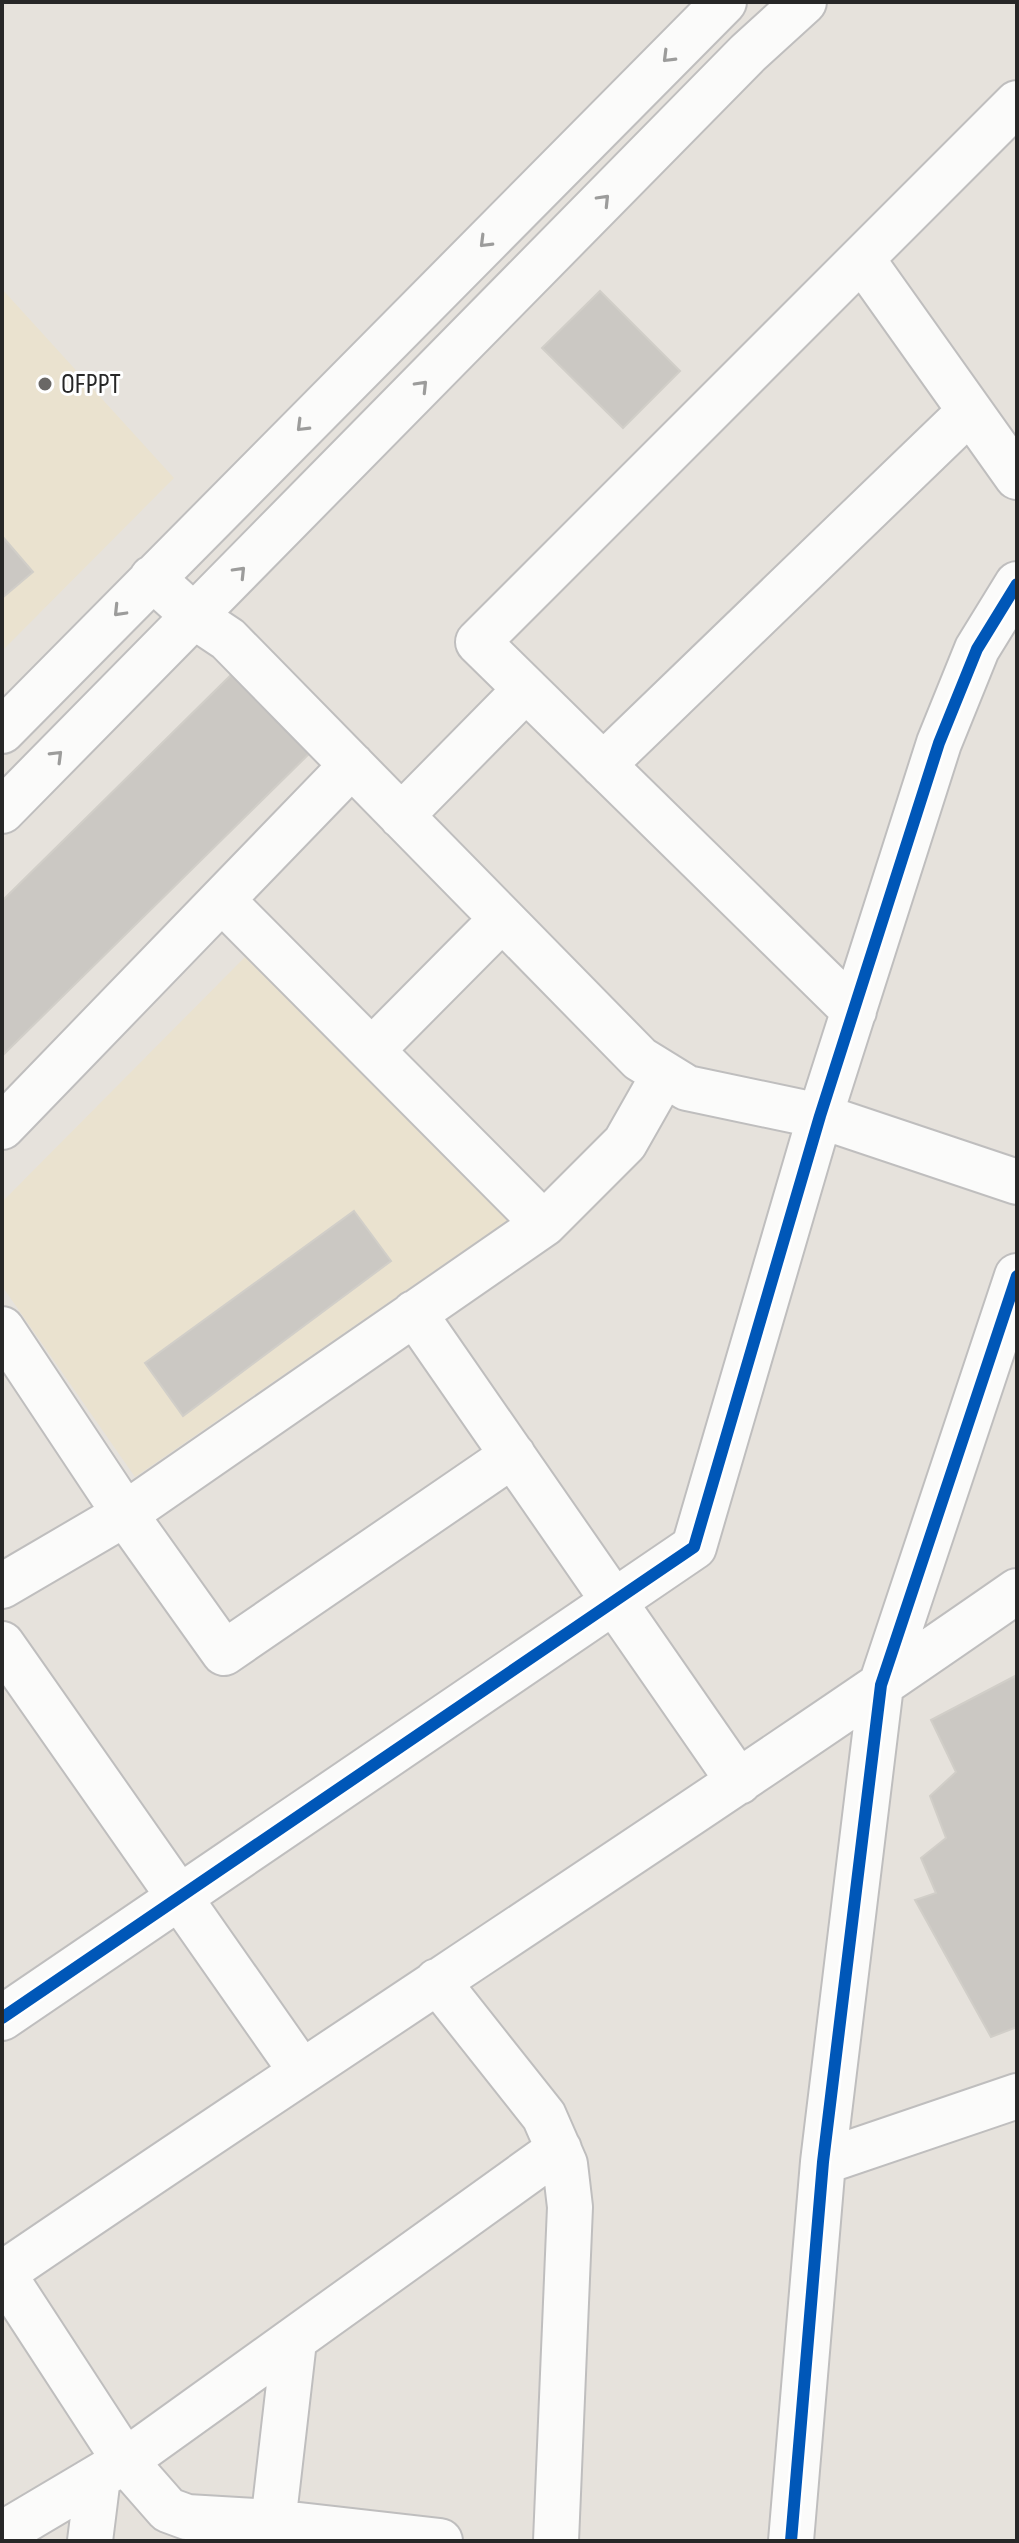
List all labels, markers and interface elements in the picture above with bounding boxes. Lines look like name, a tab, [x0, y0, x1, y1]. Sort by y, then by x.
one-way arrow	[663, 48, 678, 62]
one-way arrow	[595, 195, 609, 209]
one-way arrow	[480, 233, 495, 247]
place label: OFPPT	[61, 368, 121, 401]
marker: OFPPT	[36, 375, 54, 393]
one-way arrow	[413, 381, 427, 395]
one-way arrow	[297, 417, 311, 431]
one-way arrow	[231, 567, 245, 581]
one-way arrow	[114, 602, 129, 616]
one-way arrow	[48, 751, 62, 765]

